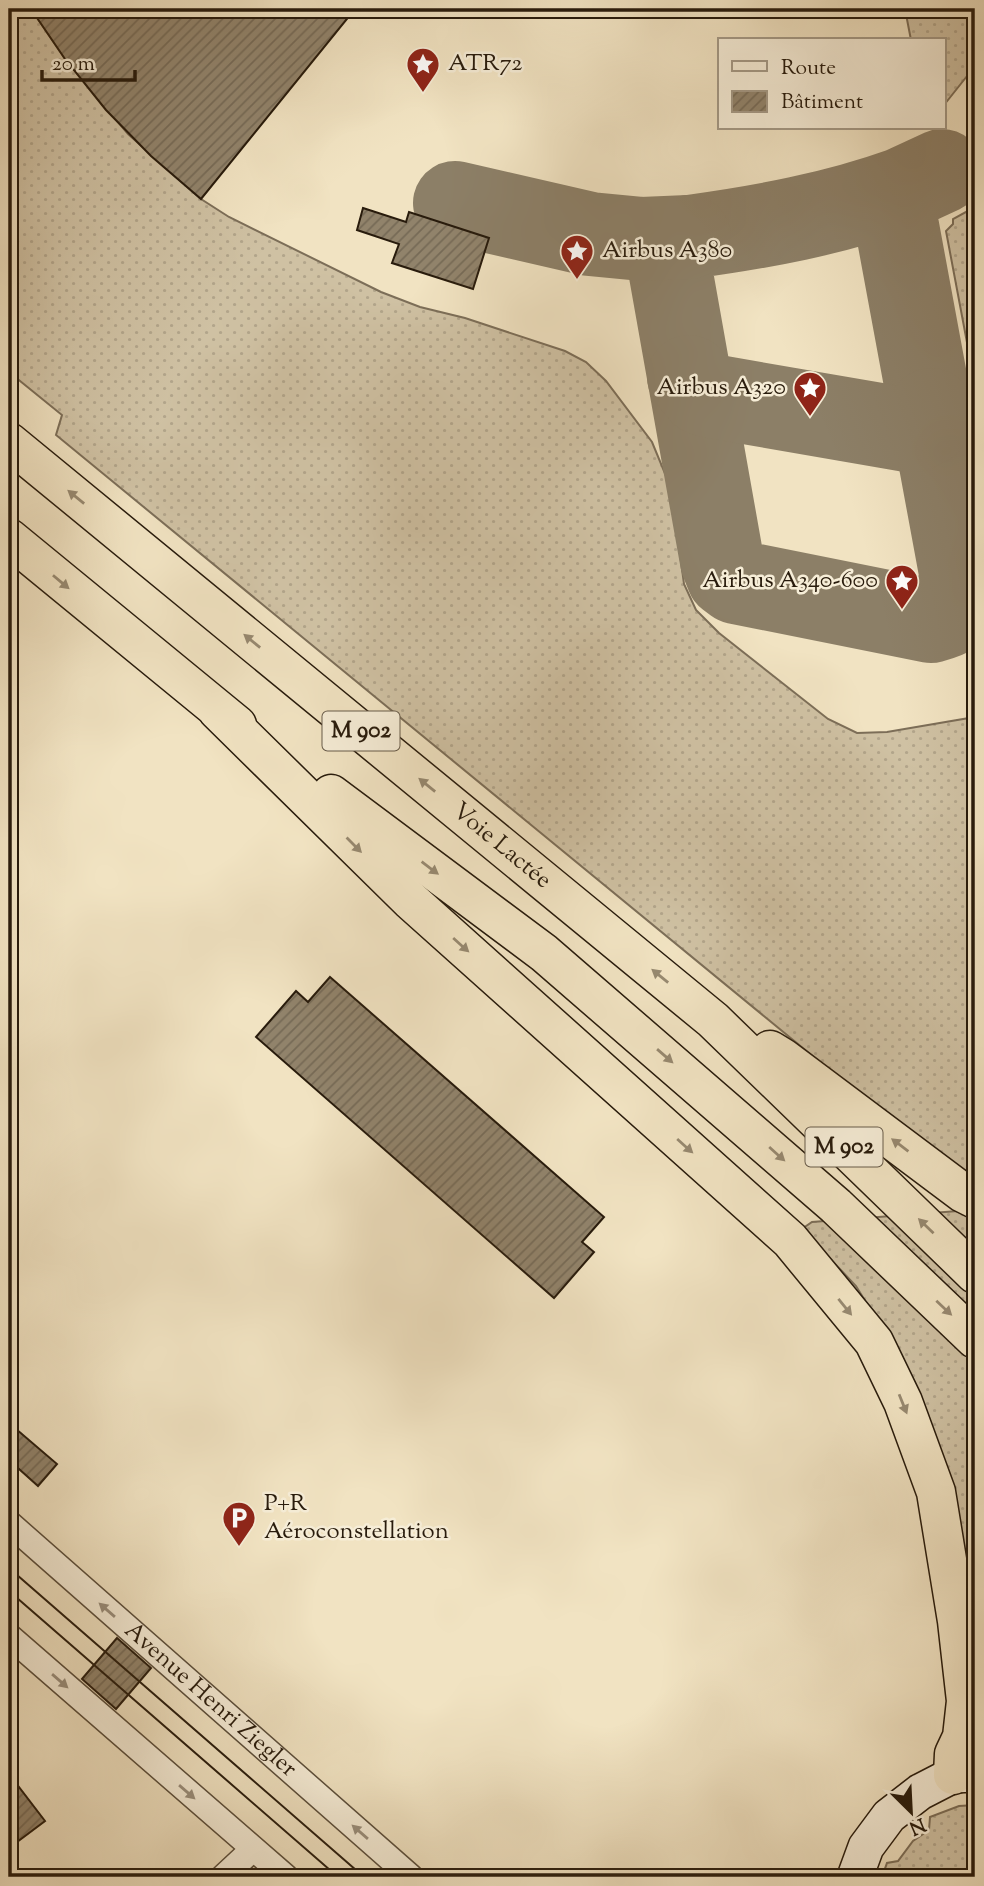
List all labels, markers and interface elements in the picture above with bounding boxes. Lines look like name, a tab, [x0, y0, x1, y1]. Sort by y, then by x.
scale bar	[42, 38, 135, 82]
legend	[718, 38, 946, 130]
place icon: ATR72	[404, 45, 442, 94]
place label: ATR72	[448, 47, 523, 81]
text: 20 m	[52, 50, 95, 80]
text: Route	[781, 54, 836, 84]
text: Bâtiment	[781, 88, 863, 118]
place icon: Airbus A380	[558, 232, 596, 281]
place label: Airbus A380	[602, 234, 732, 268]
place icon: Airbus A320	[791, 369, 829, 418]
place label: Airbus A320	[656, 371, 786, 405]
one-way arrow	[67, 489, 85, 504]
place icon: Airbus A340-600	[883, 562, 921, 611]
place label: Airbus A340-600	[702, 564, 878, 598]
one-way arrow	[53, 574, 70, 589]
one-way arrow	[243, 634, 260, 649]
road number: M 902	[322, 712, 400, 750]
one-way arrow	[419, 778, 437, 793]
street label: Voie Lactée	[444, 795, 558, 897]
one-way arrow	[345, 836, 362, 852]
one-way arrow	[421, 861, 439, 875]
one-way arrow	[452, 937, 469, 953]
one-way arrow	[652, 969, 670, 984]
one-way arrow	[656, 1048, 674, 1064]
road number: M 902	[806, 1128, 882, 1166]
one-way arrow	[676, 1138, 694, 1154]
one-way arrow	[891, 1139, 909, 1153]
one-way arrow	[768, 1146, 786, 1162]
one-way arrow	[918, 1219, 935, 1235]
one-way arrow	[837, 1298, 852, 1315]
one-way arrow	[935, 1300, 952, 1316]
one-way arrow	[897, 1394, 909, 1414]
place label: P+R Aéroconstellation	[264, 1487, 449, 1549]
parking icon: P+R Aéroconstellation	[220, 1499, 258, 1548]
one-way arrow	[99, 1602, 116, 1618]
street label: Avenue Henri Ziegler	[116, 1615, 304, 1786]
one-way arrow	[51, 1673, 69, 1689]
north arrow	[876, 1778, 946, 1848]
one-way arrow	[178, 1784, 195, 1799]
text: N	[904, 1810, 929, 1841]
one-way arrow	[351, 1825, 368, 1840]

